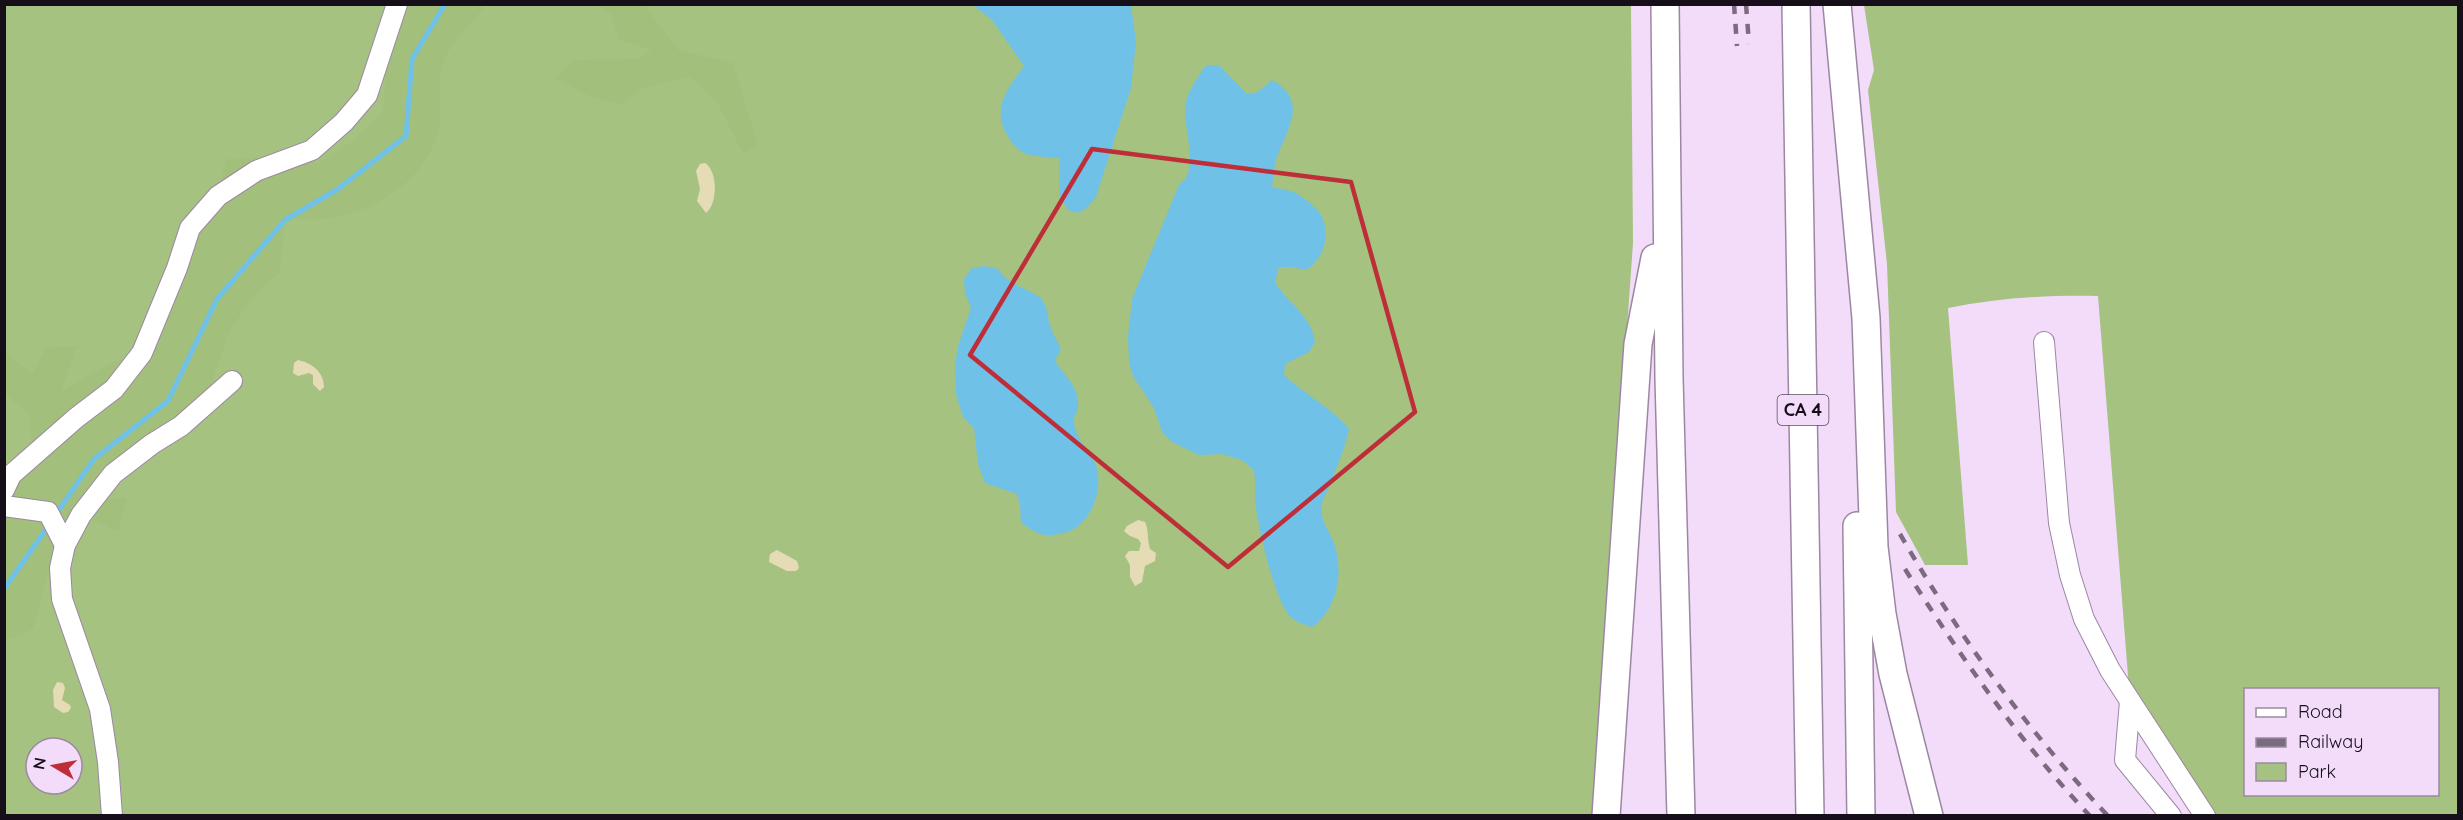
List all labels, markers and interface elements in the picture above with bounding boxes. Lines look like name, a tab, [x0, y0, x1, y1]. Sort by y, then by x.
road number: CA 4	[1778, 395, 1828, 425]
legend	[2244, 688, 2439, 796]
text: Road	[2298, 700, 2343, 723]
text: Railway	[2298, 730, 2364, 753]
north arrow	[24, 736, 84, 796]
text: N	[28, 756, 50, 771]
text: Park	[2298, 760, 2336, 783]

